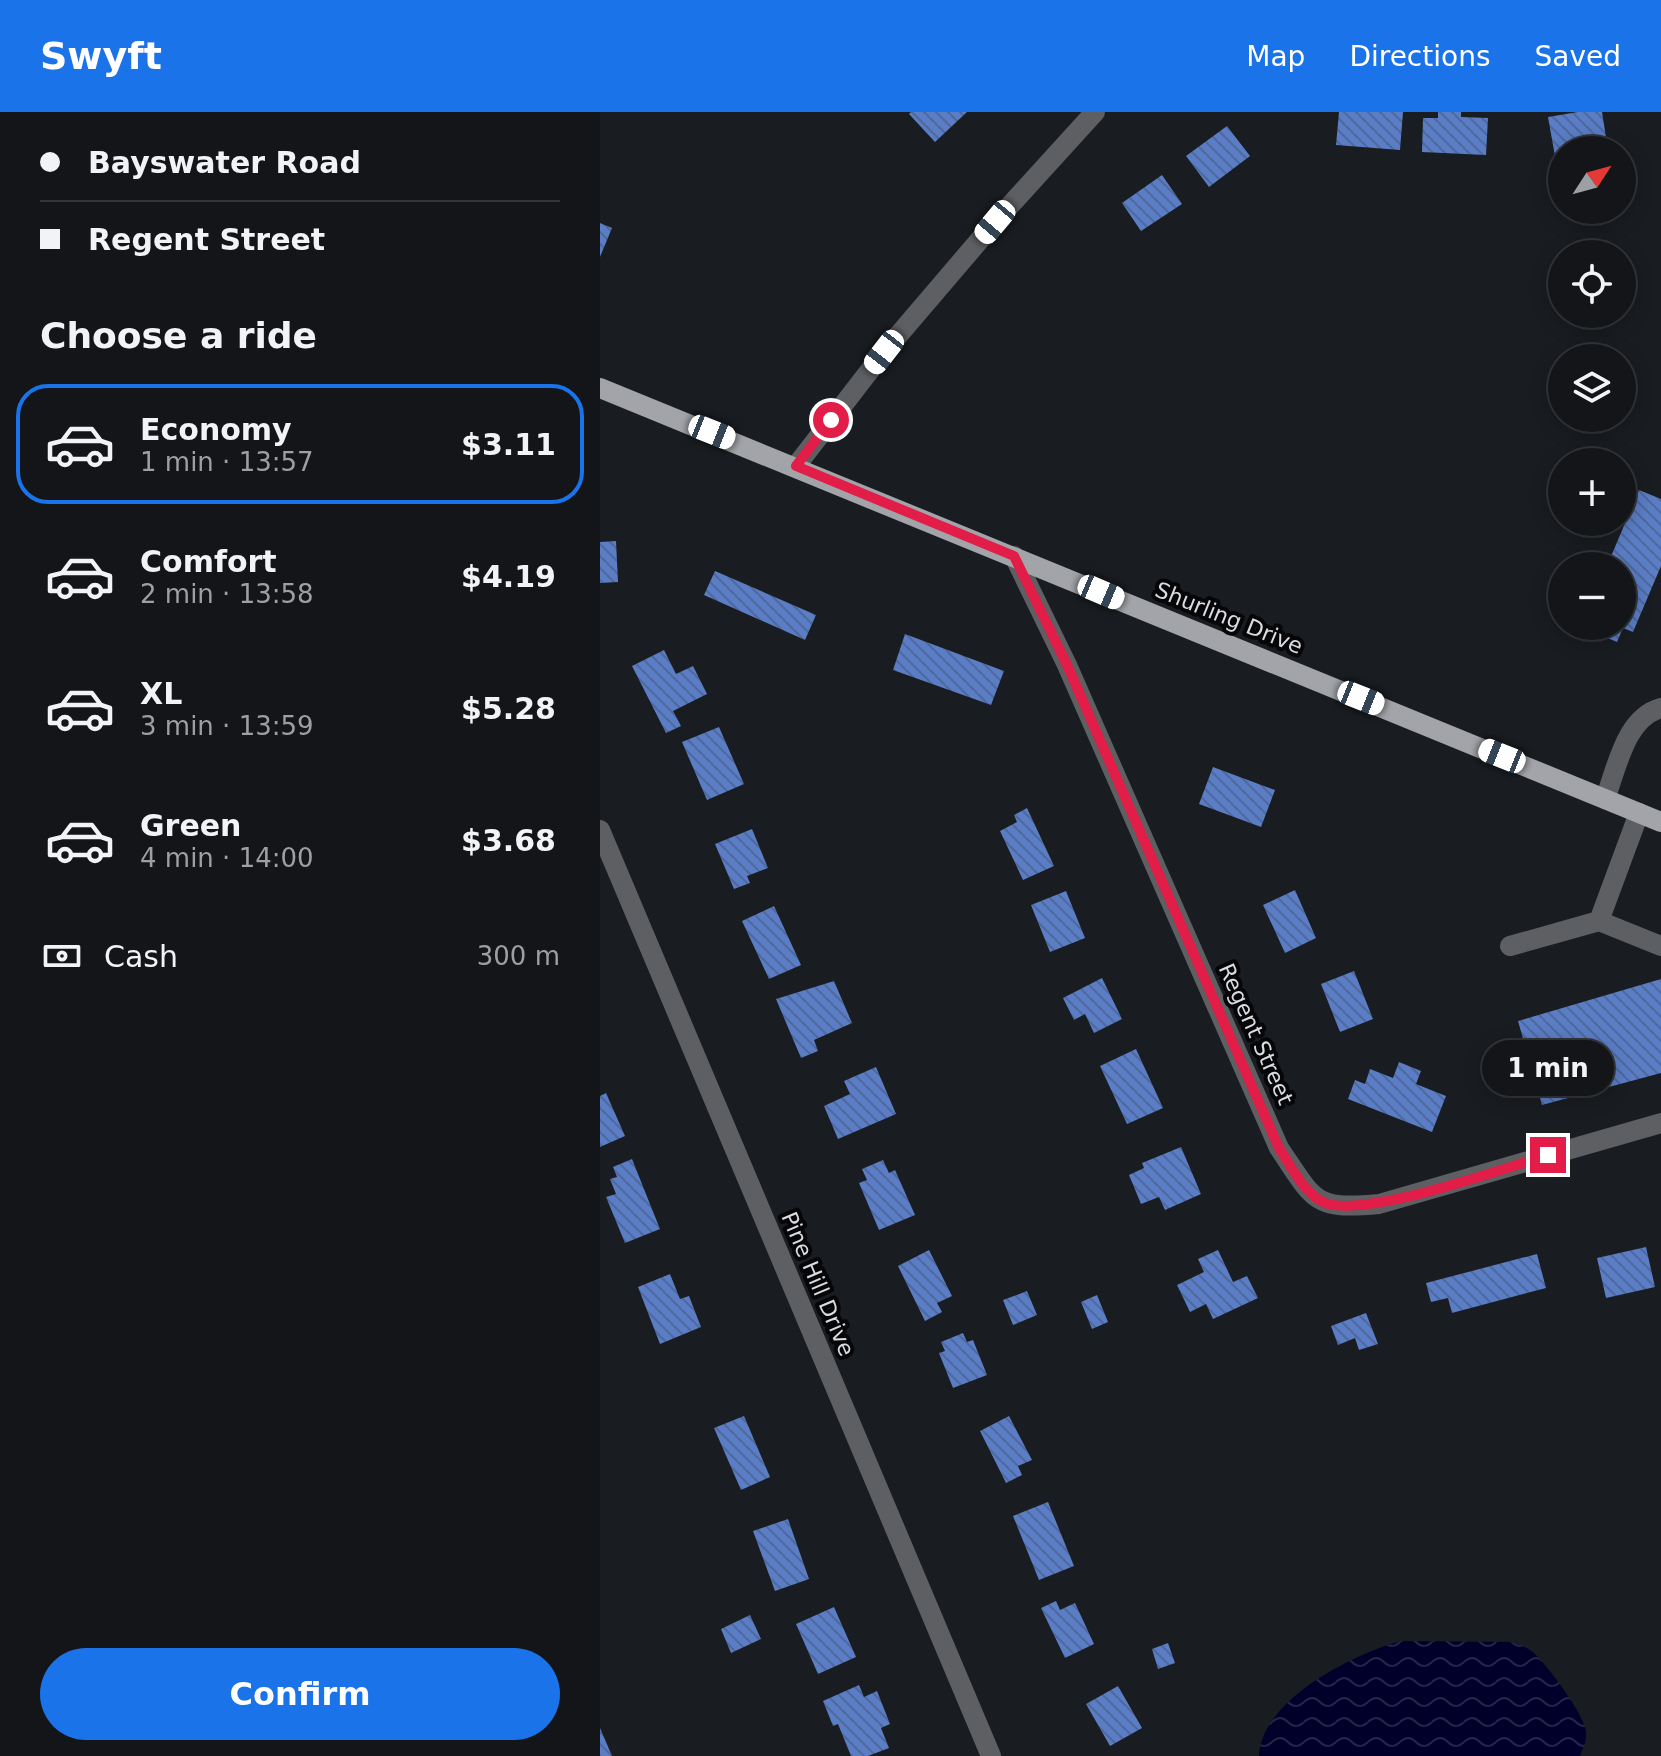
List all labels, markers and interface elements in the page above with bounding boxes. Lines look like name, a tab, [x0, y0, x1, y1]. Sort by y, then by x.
text: Swyft	[40, 34, 162, 78]
text: Map	[1246, 40, 1305, 73]
text: Directions	[1349, 40, 1490, 73]
text: Saved	[1534, 40, 1621, 73]
north arrow	[1548, 136, 1636, 224]
map controls	[1548, 136, 1636, 640]
text: Bayswater Road	[88, 145, 361, 180]
car	[970, 196, 1020, 248]
text: Regent Street	[88, 222, 325, 257]
button: locate	[1548, 240, 1636, 328]
text: Choose a ride	[40, 315, 317, 356]
car	[860, 326, 908, 378]
button: layers	[1548, 344, 1636, 432]
route start	[813, 402, 849, 438]
icon: car	[44, 408, 116, 480]
text: Economy	[140, 412, 292, 447]
car	[685, 412, 739, 452]
text: $3.11	[461, 427, 556, 462]
text: 1 min · 13:57	[140, 447, 314, 477]
button: +	[1548, 448, 1636, 536]
icon: car	[44, 540, 116, 612]
text: Comfort	[140, 544, 277, 579]
button: −	[1548, 552, 1636, 640]
text: $4.19	[461, 559, 556, 594]
car	[1074, 572, 1128, 612]
street label: Shurling Drive	[1152, 577, 1306, 659]
text: 2 min · 13:58	[140, 579, 314, 609]
icon: car	[44, 672, 116, 744]
text: XL	[140, 676, 182, 711]
car	[1334, 678, 1388, 718]
text: $5.28	[461, 691, 556, 726]
text: 3 min · 13:59	[140, 711, 314, 741]
car	[1475, 736, 1529, 776]
icon: car	[44, 804, 116, 876]
text: Green	[140, 808, 241, 843]
text: $3.68	[461, 823, 556, 858]
text: 4 min · 14:00	[140, 843, 314, 873]
icon: cash	[40, 934, 84, 978]
text: Cash	[104, 939, 178, 974]
text: 300 m	[477, 941, 560, 971]
street label: Regent Street	[1214, 960, 1298, 1109]
callout: 1 min	[1482, 1039, 1614, 1095]
text: 1 min	[1507, 1053, 1589, 1083]
route end	[1530, 1137, 1566, 1173]
street label: Pine Hill Drive	[776, 1208, 860, 1360]
button: Confirm	[40, 1648, 560, 1740]

